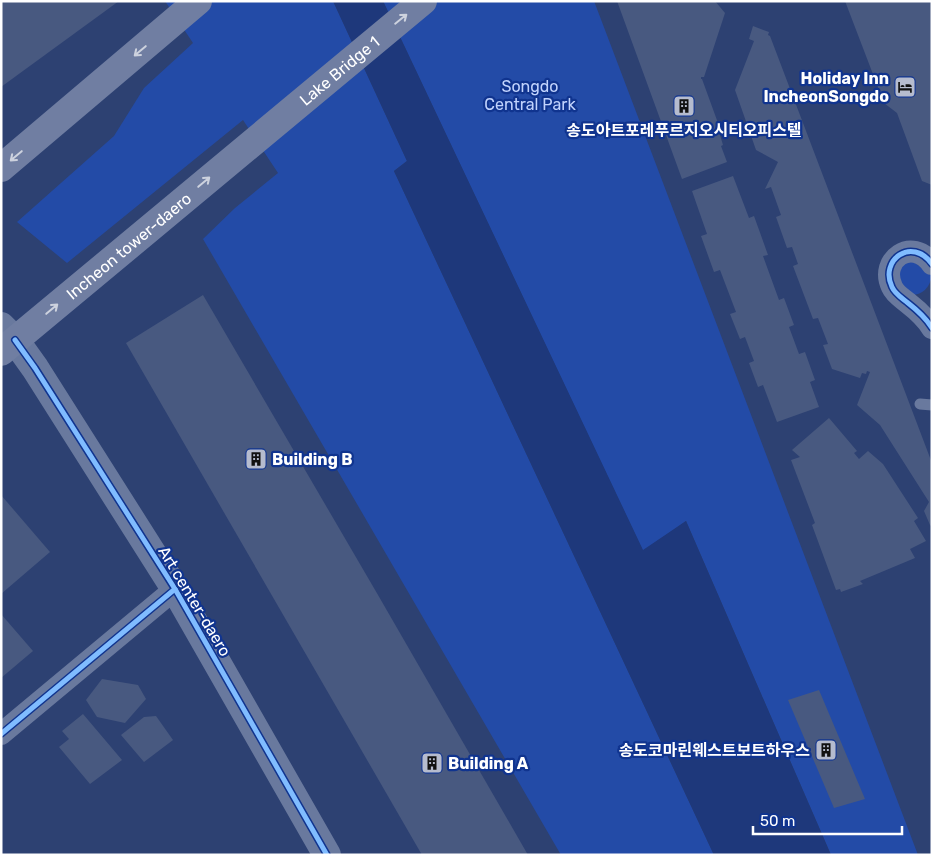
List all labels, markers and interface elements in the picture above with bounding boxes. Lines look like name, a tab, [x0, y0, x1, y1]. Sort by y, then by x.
one-way arrow	[394, 14, 407, 25]
street label: Lake Bridge 1	[296, 32, 383, 110]
one-way arrow	[134, 45, 147, 56]
place label: Holiday Inn IncheonSongdo	[763, 69, 889, 106]
hotel icon: Holiday Inn IncheonSongdo	[893, 75, 917, 99]
park label: Songdo Central Park	[484, 77, 576, 114]
building icon: 송도아트포레푸르지오시티오피스텔	[672, 94, 696, 118]
place label: 송도아트포레푸르지오시티오피스텔	[566, 121, 802, 140]
one-way arrow	[10, 150, 23, 161]
one-way arrow	[197, 177, 210, 188]
street label: Incheon tower-daero	[63, 189, 195, 304]
one-way arrow	[45, 304, 58, 315]
building icon: Building B	[244, 447, 268, 471]
place label: Building B	[272, 450, 352, 469]
street label: Art center-daero	[154, 543, 235, 660]
building icon: 송도코마린웨스트보트하우스	[814, 738, 838, 762]
place label: 송도코마린웨스트보트하우스	[619, 741, 810, 760]
building icon: Building A	[420, 751, 444, 775]
place label: Building A	[448, 754, 529, 773]
scale bar	[753, 804, 902, 836]
text: 50 m	[760, 812, 795, 830]

